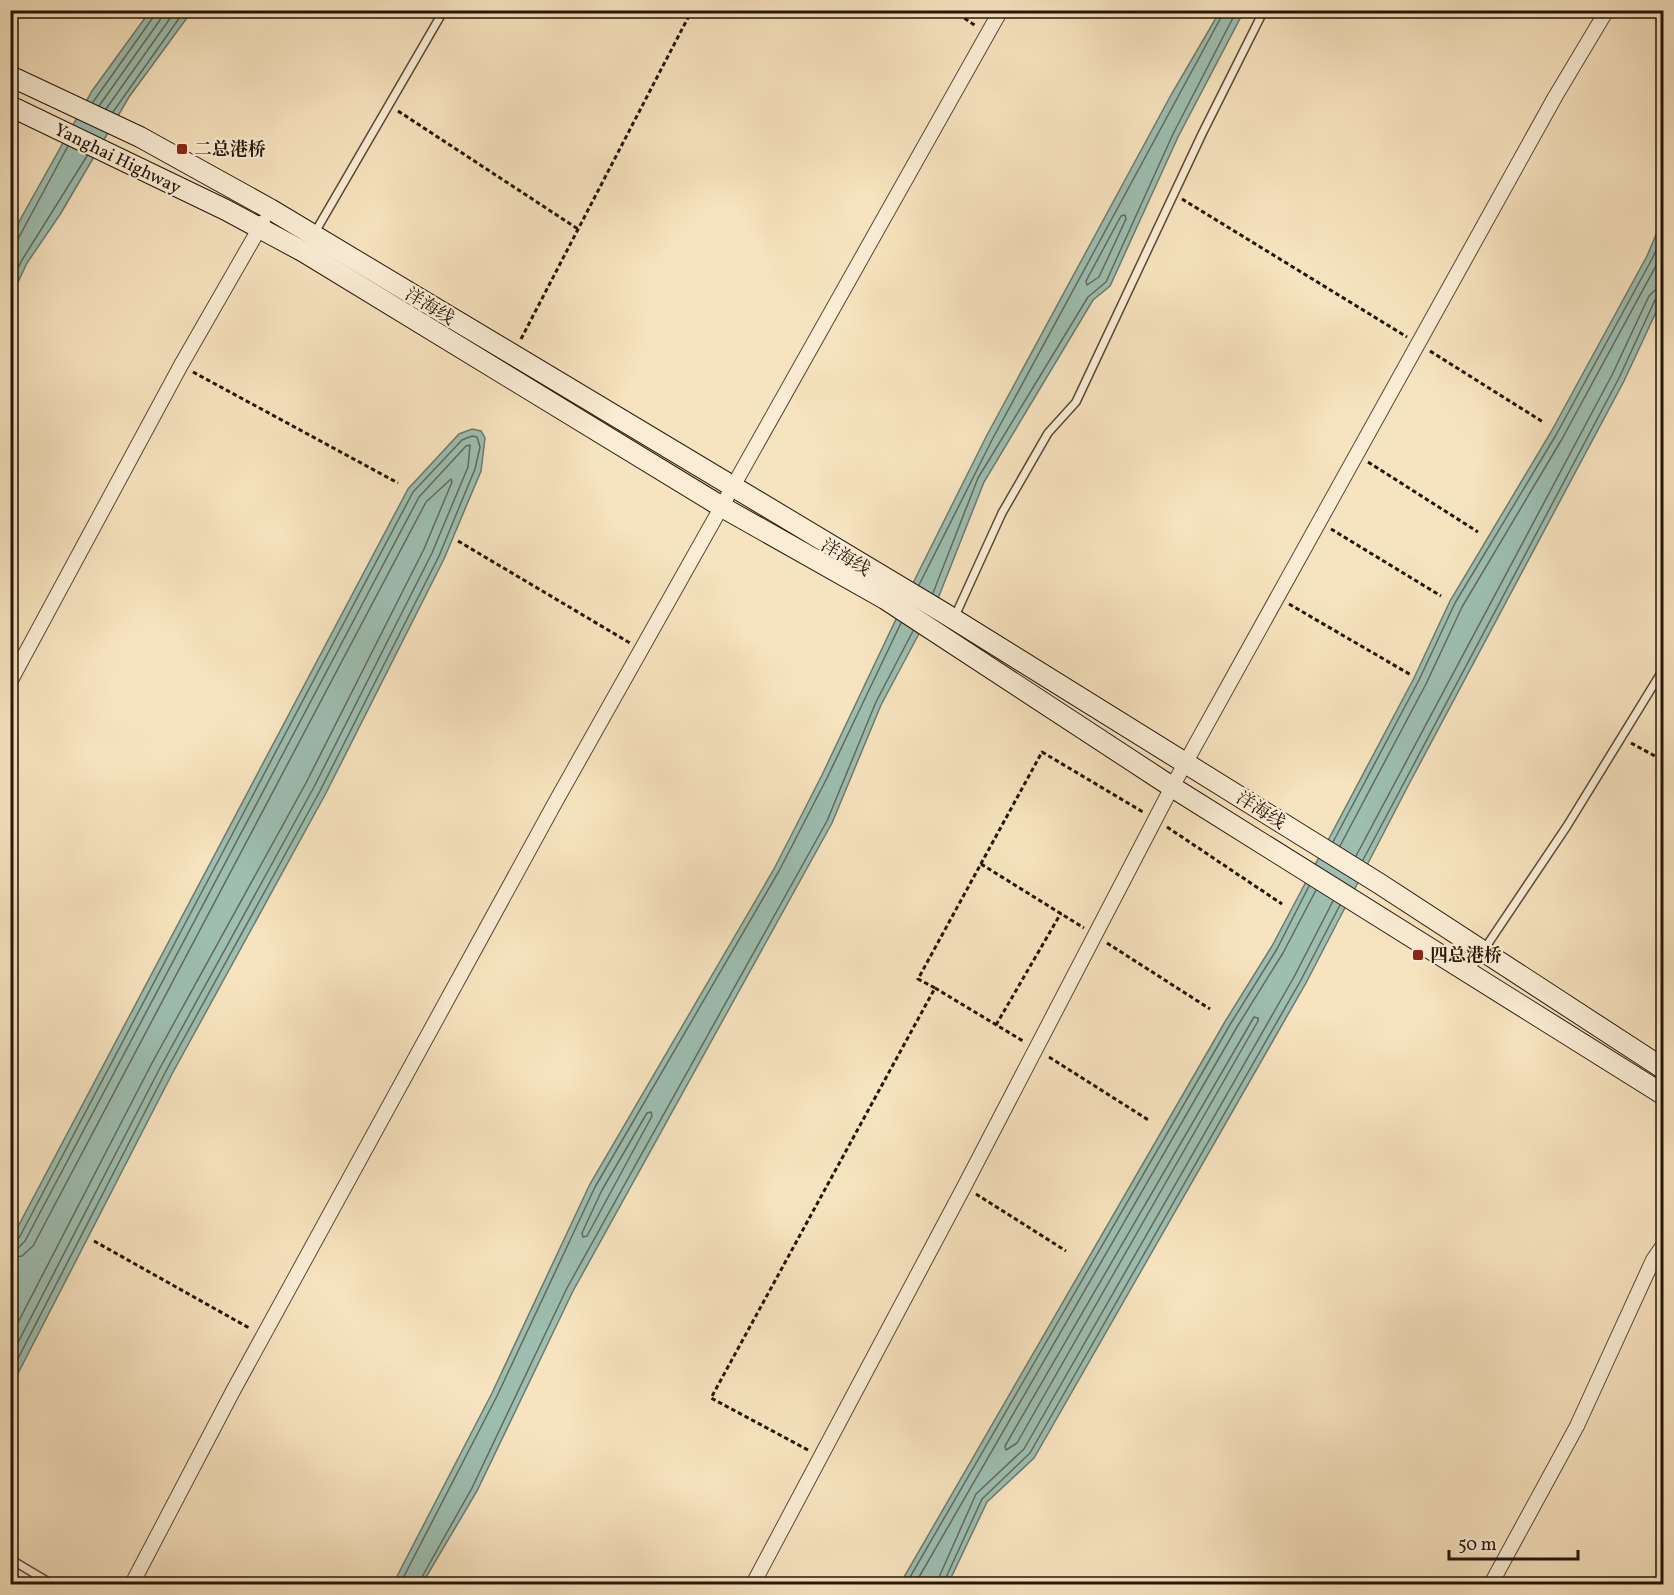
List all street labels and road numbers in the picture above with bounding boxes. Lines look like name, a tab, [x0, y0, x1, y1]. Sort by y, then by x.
street label: Yanghai Highway	[50, 118, 185, 201]
street label: 洋海线	[400, 283, 459, 332]
street label: 洋海线	[816, 534, 875, 583]
street label: 洋海线	[1231, 786, 1290, 836]

